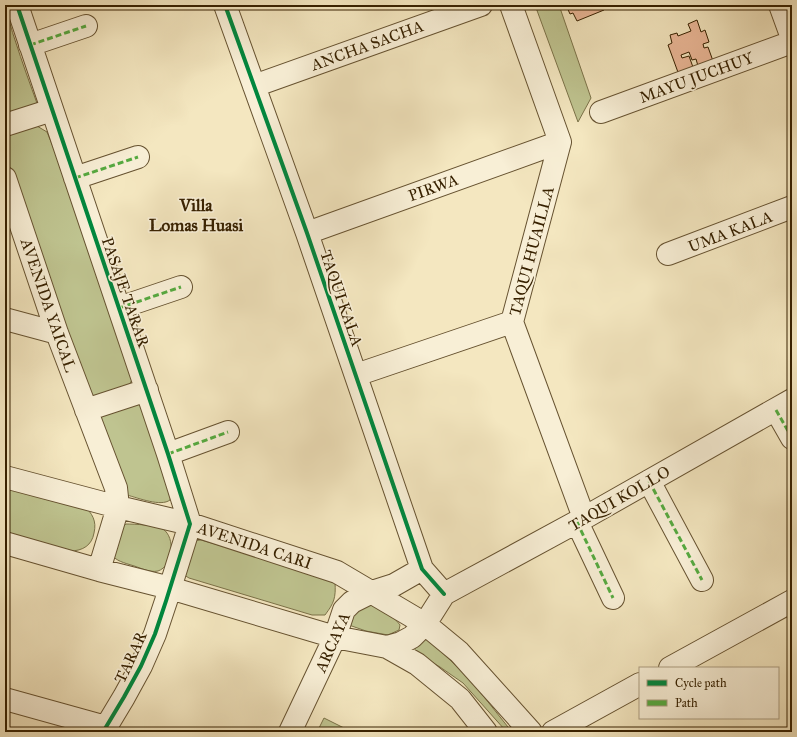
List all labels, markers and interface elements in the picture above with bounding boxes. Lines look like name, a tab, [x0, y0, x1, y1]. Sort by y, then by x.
street label: ANCHA SACHA	[307, 16, 426, 75]
street label: MAYU JUCHUY	[637, 48, 757, 108]
street label: PIRWA	[406, 170, 461, 205]
street label: TAQUI HUAILLA	[505, 184, 558, 318]
district label: Villa Lomas Huasi	[149, 195, 243, 236]
street label: UMA KALA	[685, 207, 775, 256]
street label: AVENIDA YAICAL	[16, 235, 80, 375]
street label: PASAJE TARAR	[97, 235, 154, 351]
street label: TAQUI KALA	[316, 248, 367, 349]
street label: TAQUI KOLLO	[565, 462, 673, 535]
street label: AVENIDA CARI	[194, 518, 314, 573]
street label: ARCAYA	[310, 609, 354, 676]
street label: TARAR	[110, 628, 151, 686]
legend	[639, 667, 779, 719]
text: Cycle path	[675, 676, 727, 690]
text: Path	[675, 696, 698, 710]

